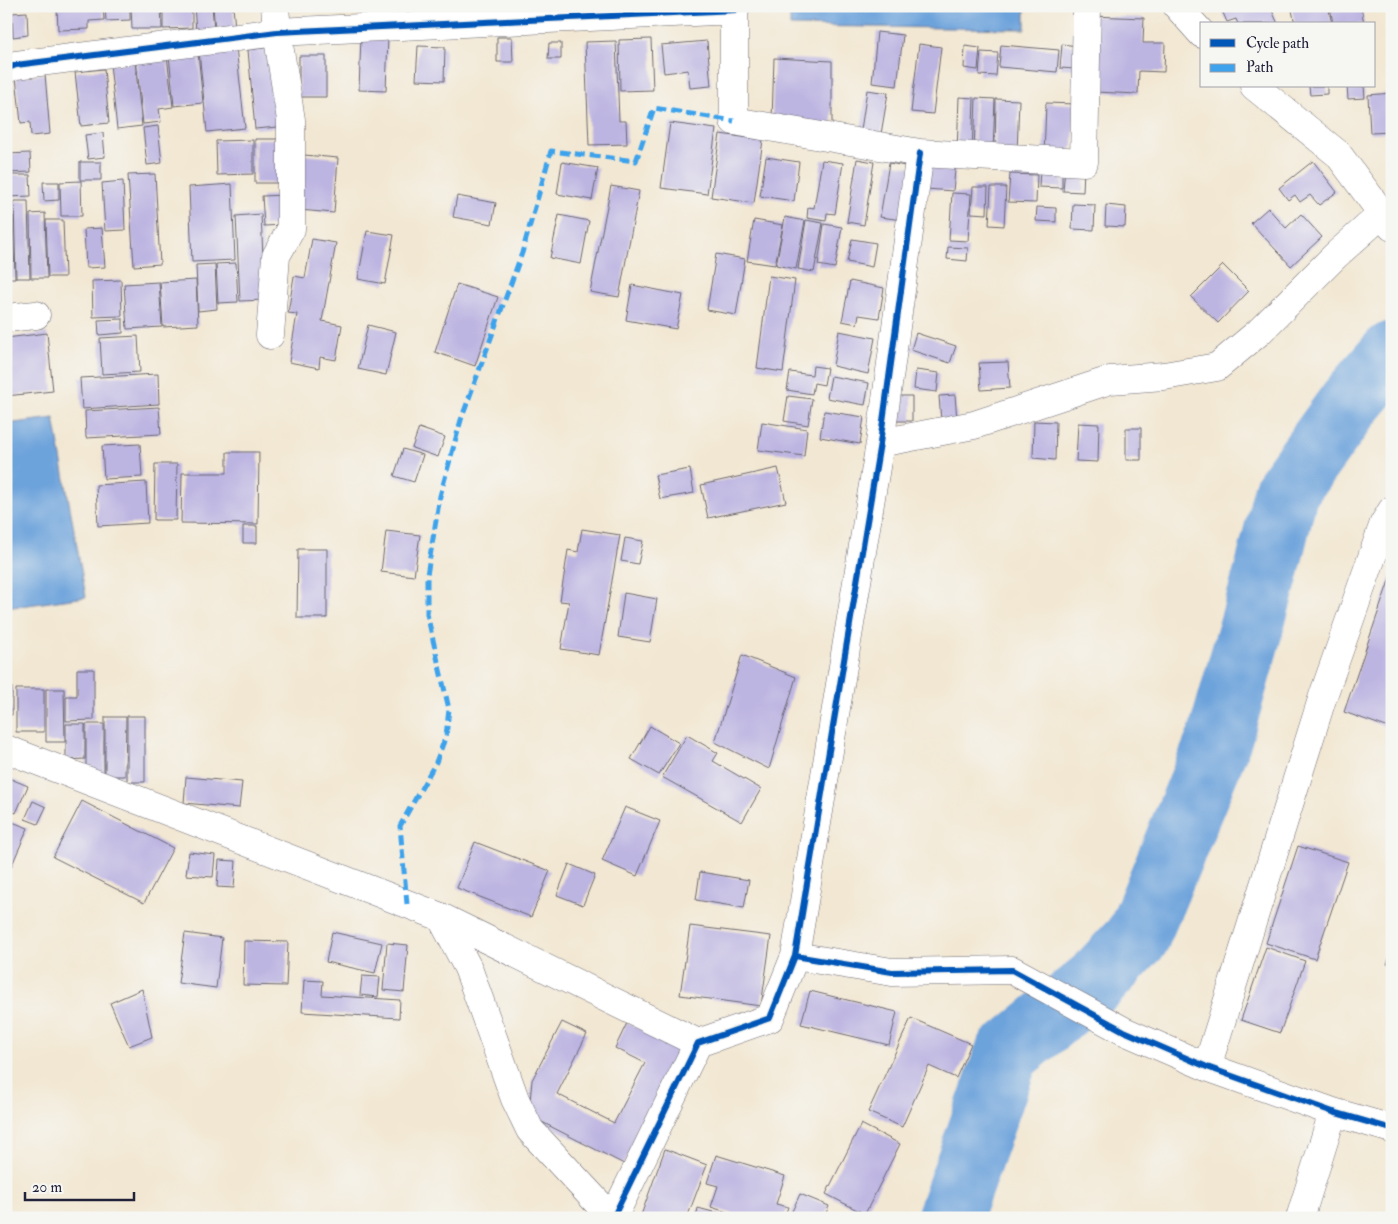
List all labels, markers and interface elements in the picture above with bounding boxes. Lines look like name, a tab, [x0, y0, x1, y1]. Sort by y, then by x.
legend	[1200, 22, 1376, 88]
text: Cycle path	[1246, 34, 1309, 54]
text: Path	[1246, 58, 1273, 77]
scale bar	[25, 1169, 134, 1201]
text: 20 m	[32, 1178, 62, 1197]

